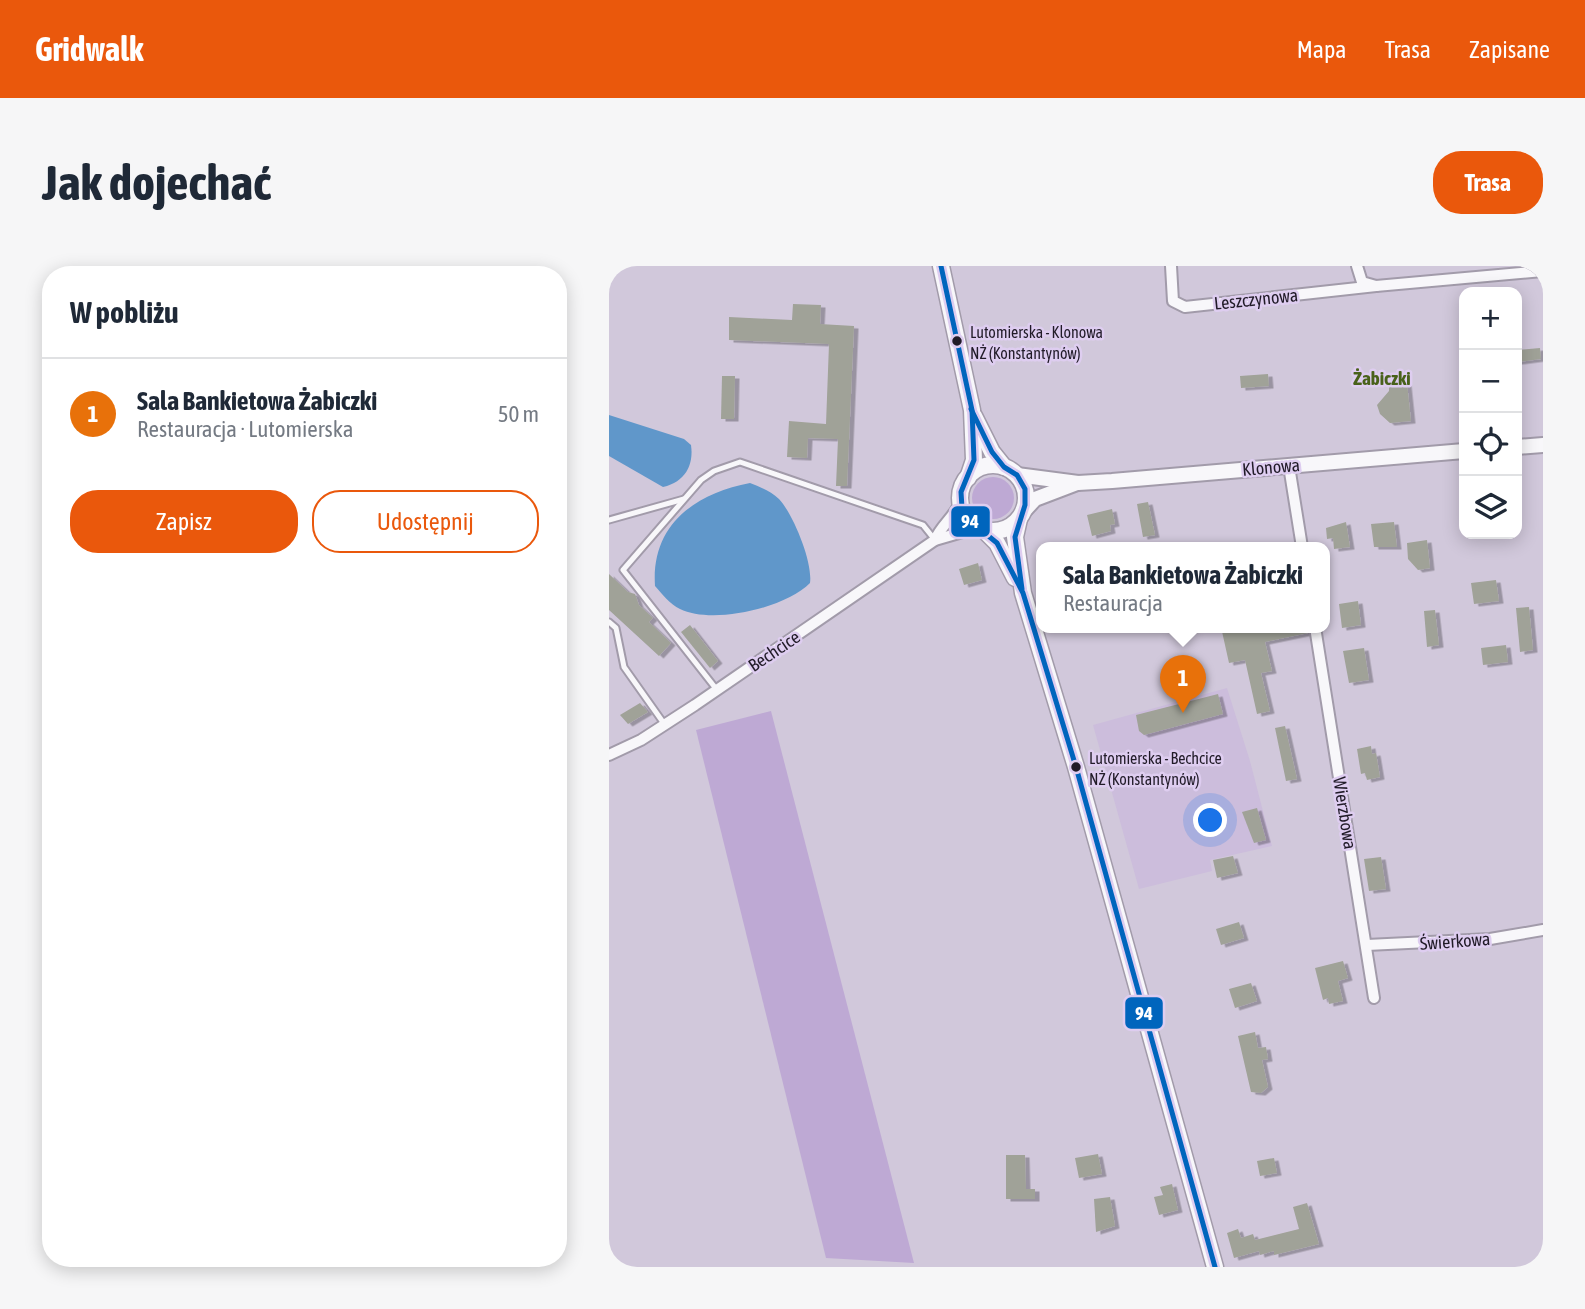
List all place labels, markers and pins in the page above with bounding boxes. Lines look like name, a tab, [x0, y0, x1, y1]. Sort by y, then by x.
place label: Lutomierska - Klonowa NŻ (Konstantynów)	[970, 323, 1103, 363]
marker: Lutomierska - Klonowa NŻ (Konstantynów)	[950, 334, 964, 348]
pin: 1	[1160, 655, 1206, 713]
place label: Lutomierska - Bechcice NŻ (Konstantynów)	[1089, 749, 1222, 789]
marker: Lutomierska - Bechcice NŻ (Konstantynów)	[1069, 760, 1083, 774]

